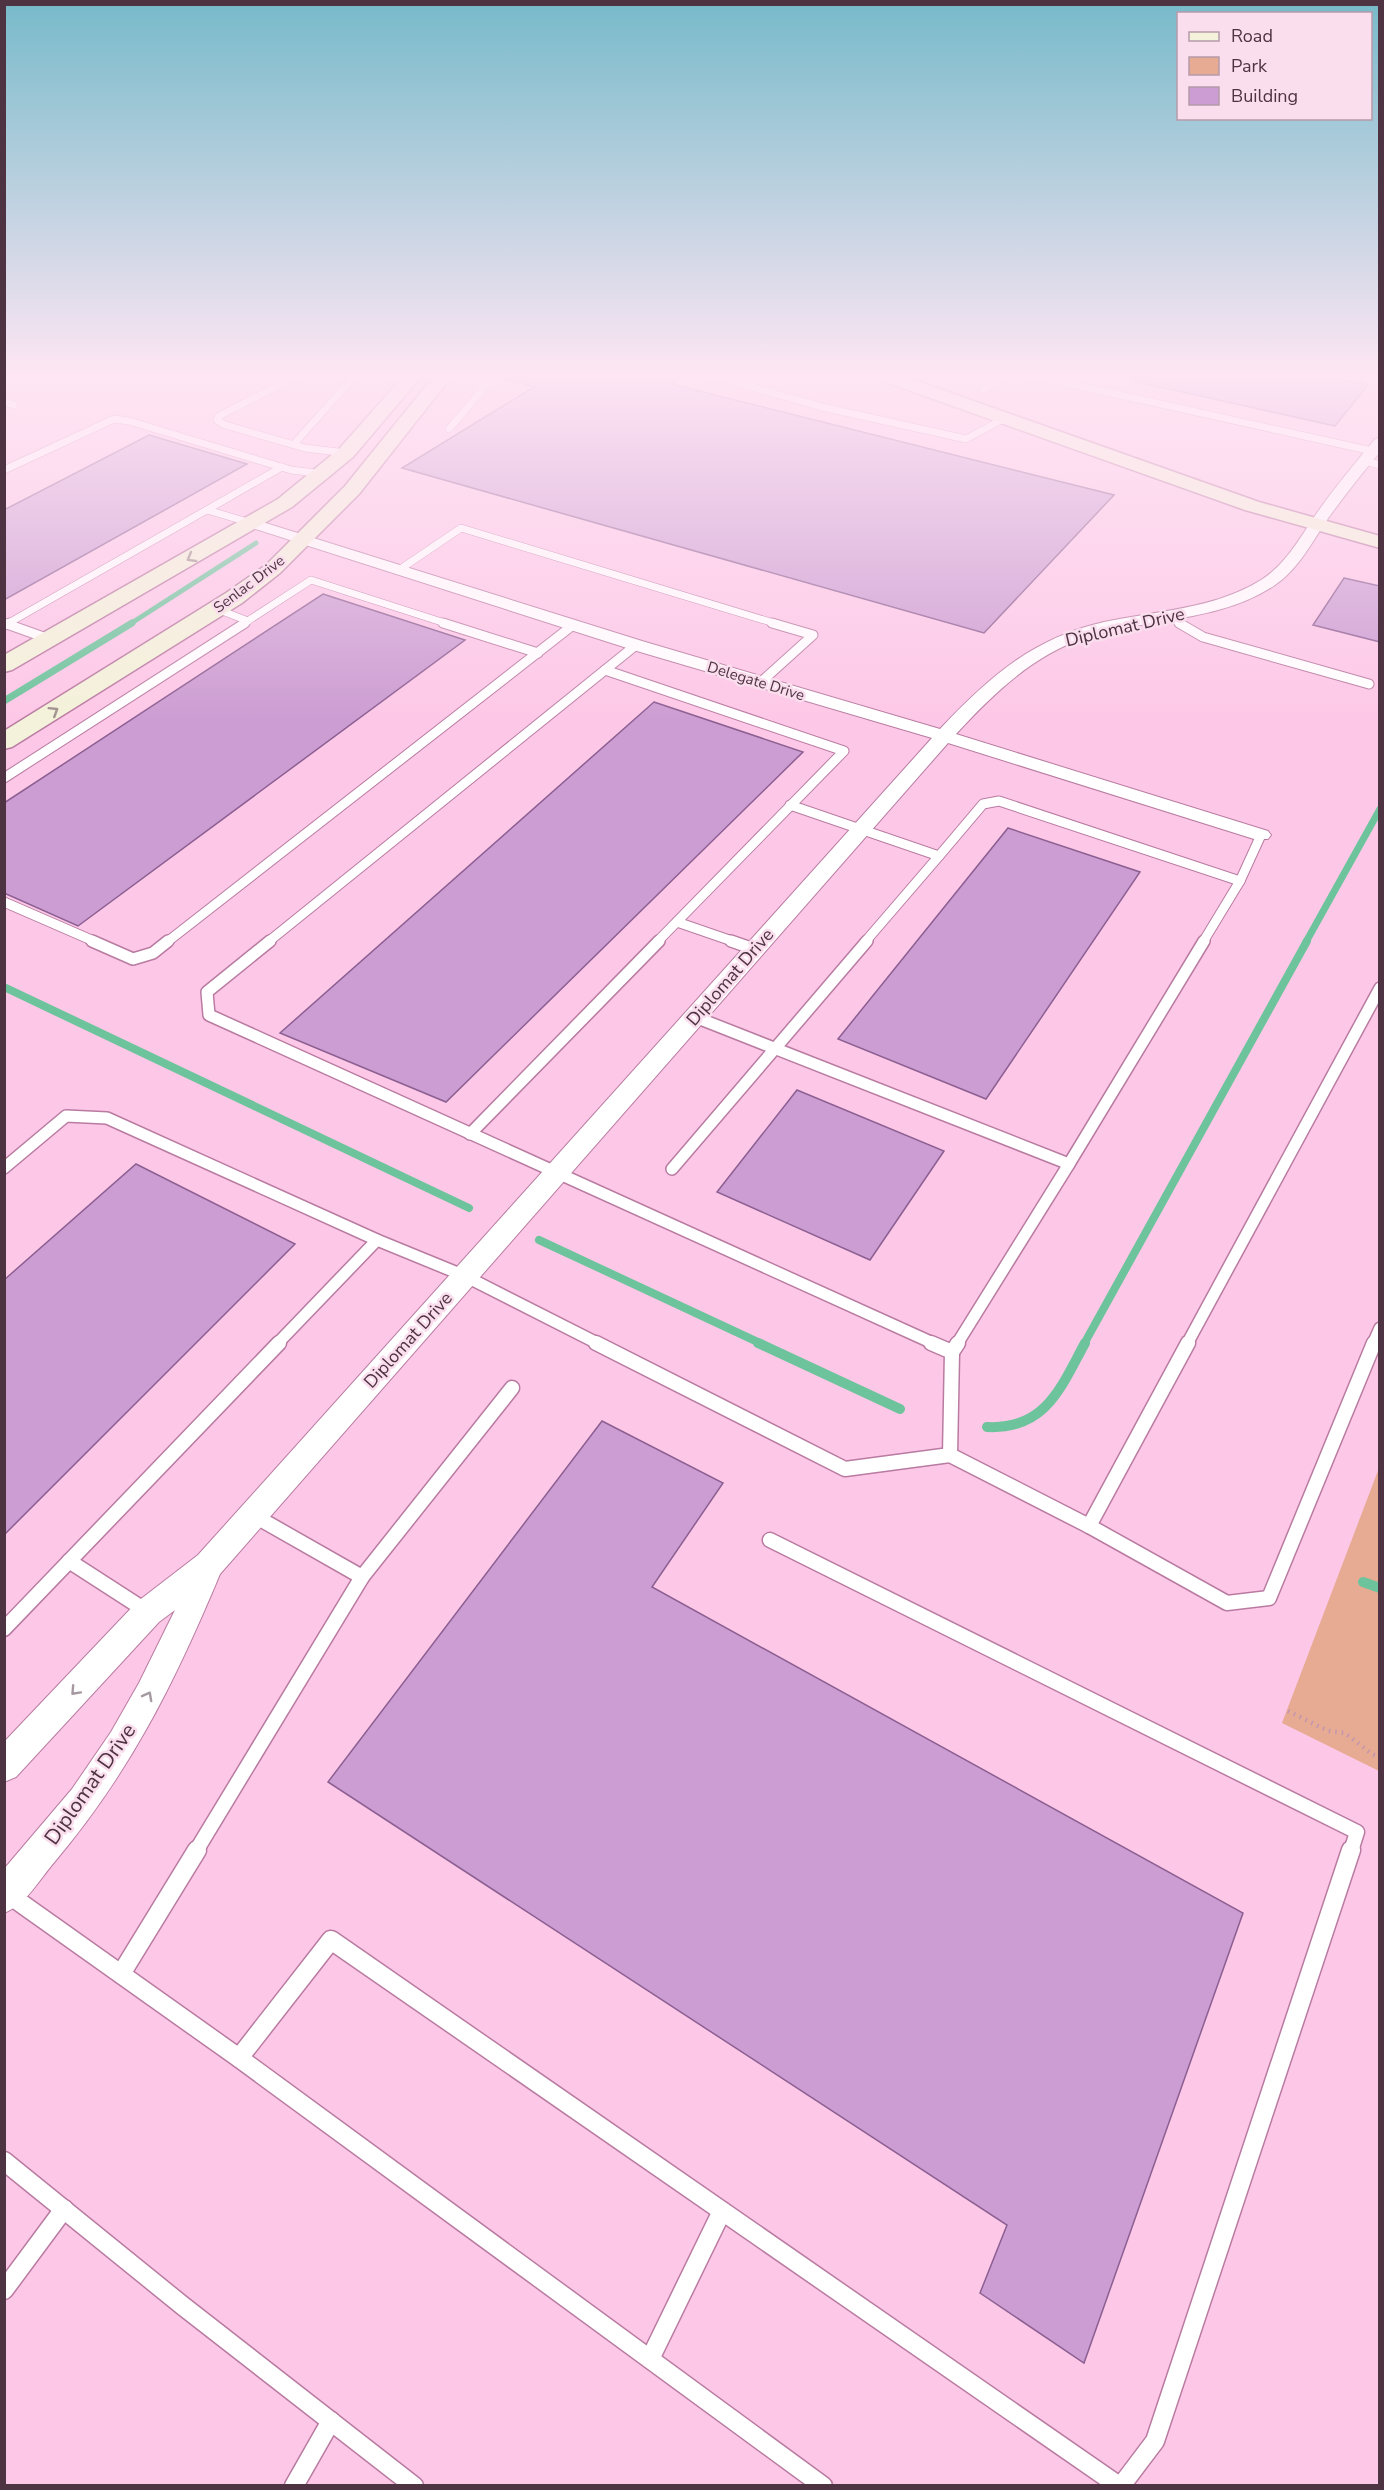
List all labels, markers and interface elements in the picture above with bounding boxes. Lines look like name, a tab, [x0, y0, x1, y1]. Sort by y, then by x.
legend	[1177, 12, 1372, 120]
text: Road	[1231, 24, 1273, 48]
text: Park	[1231, 54, 1268, 78]
text: Building	[1231, 84, 1298, 108]
one-way arrow	[186, 551, 197, 562]
street label: Senlac Drive	[209, 551, 289, 617]
street label: Diplomat Drive	[1063, 602, 1187, 652]
street label: Delegate Drive	[705, 657, 807, 705]
one-way arrow	[48, 707, 58, 719]
street label: Diplomat Drive	[681, 923, 779, 1031]
street label: Diplomat Drive	[358, 1287, 458, 1393]
one-way arrow	[71, 1684, 82, 1694]
one-way arrow	[141, 1691, 152, 1702]
street label: Diplomat Drive	[38, 1718, 142, 1850]

